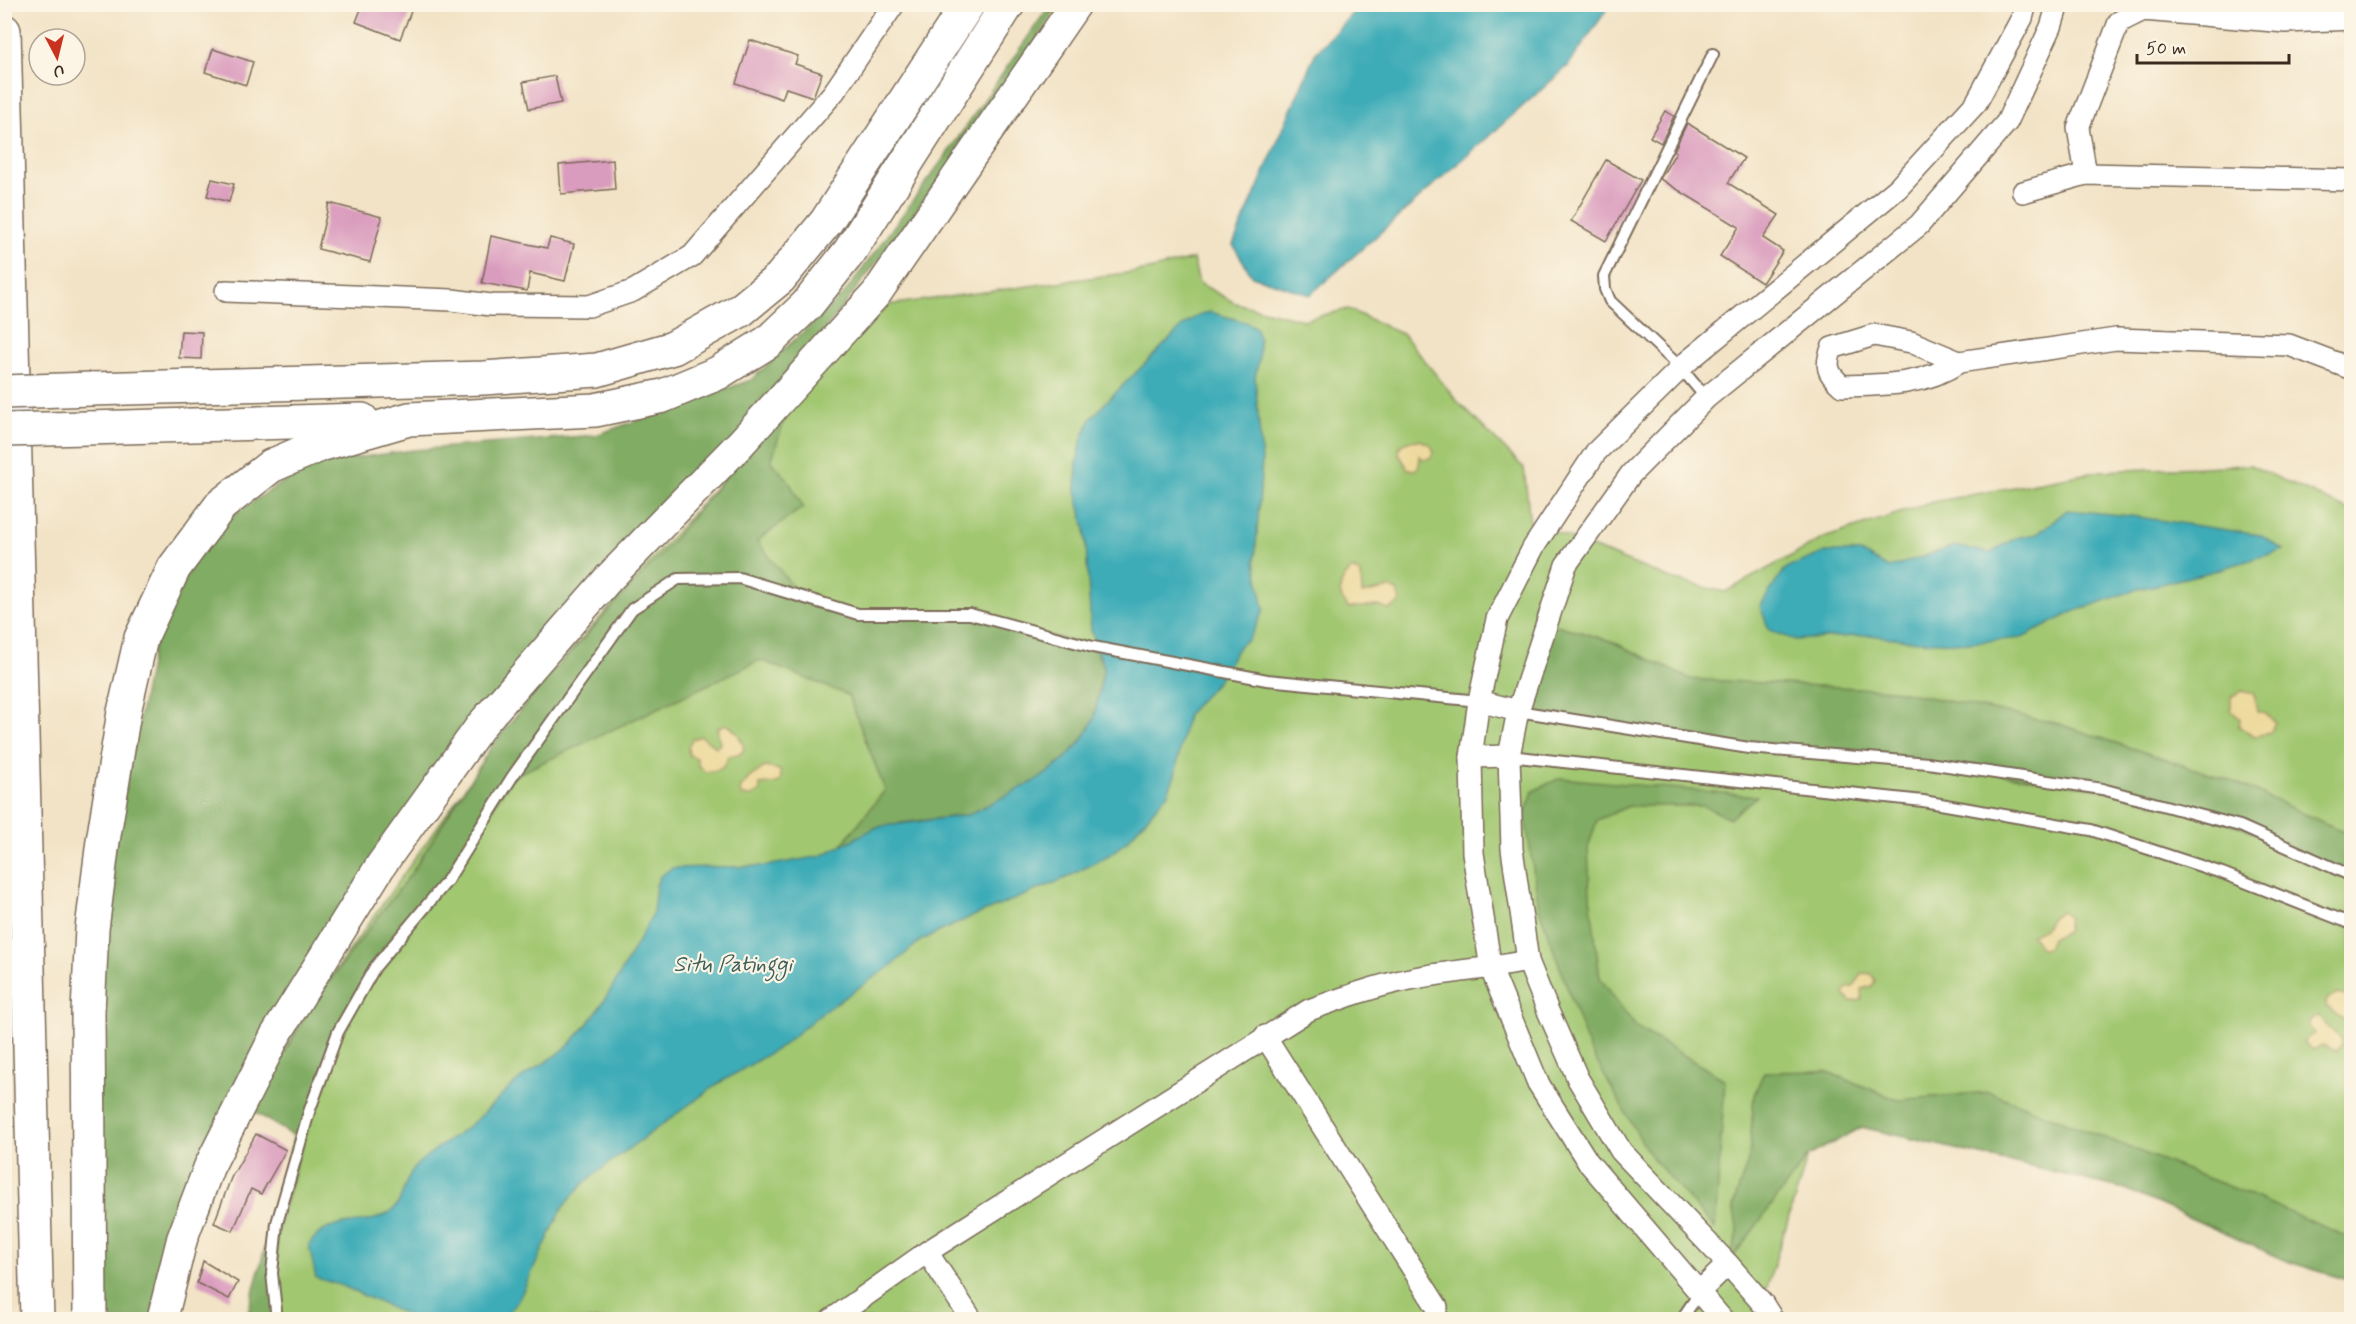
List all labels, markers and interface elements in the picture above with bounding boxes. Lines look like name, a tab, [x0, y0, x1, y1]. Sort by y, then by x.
north arrow	[27, 27, 87, 87]
scale bar	[2137, 27, 2288, 65]
text: 50 m	[2146, 37, 2186, 61]
text: U	[52, 59, 65, 81]
water label: Situ Patinggi	[674, 951, 794, 982]

